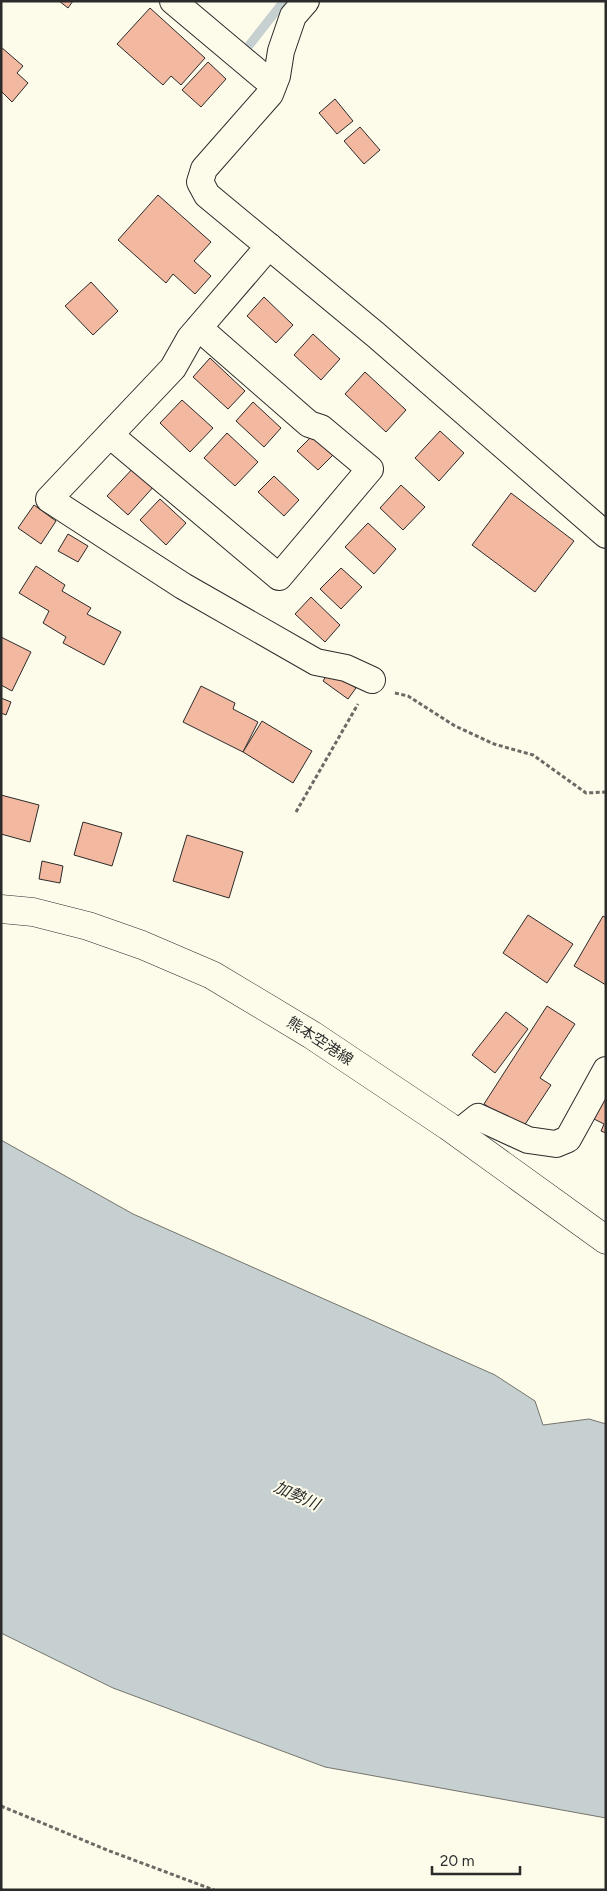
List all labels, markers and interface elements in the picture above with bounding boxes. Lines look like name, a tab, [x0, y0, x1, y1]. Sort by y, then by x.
street label: 熊本空港線	[284, 1013, 356, 1069]
water label: 加勢川	[271, 1477, 324, 1515]
scale bar	[432, 1844, 520, 1876]
text: 20 m	[440, 1852, 474, 1870]

